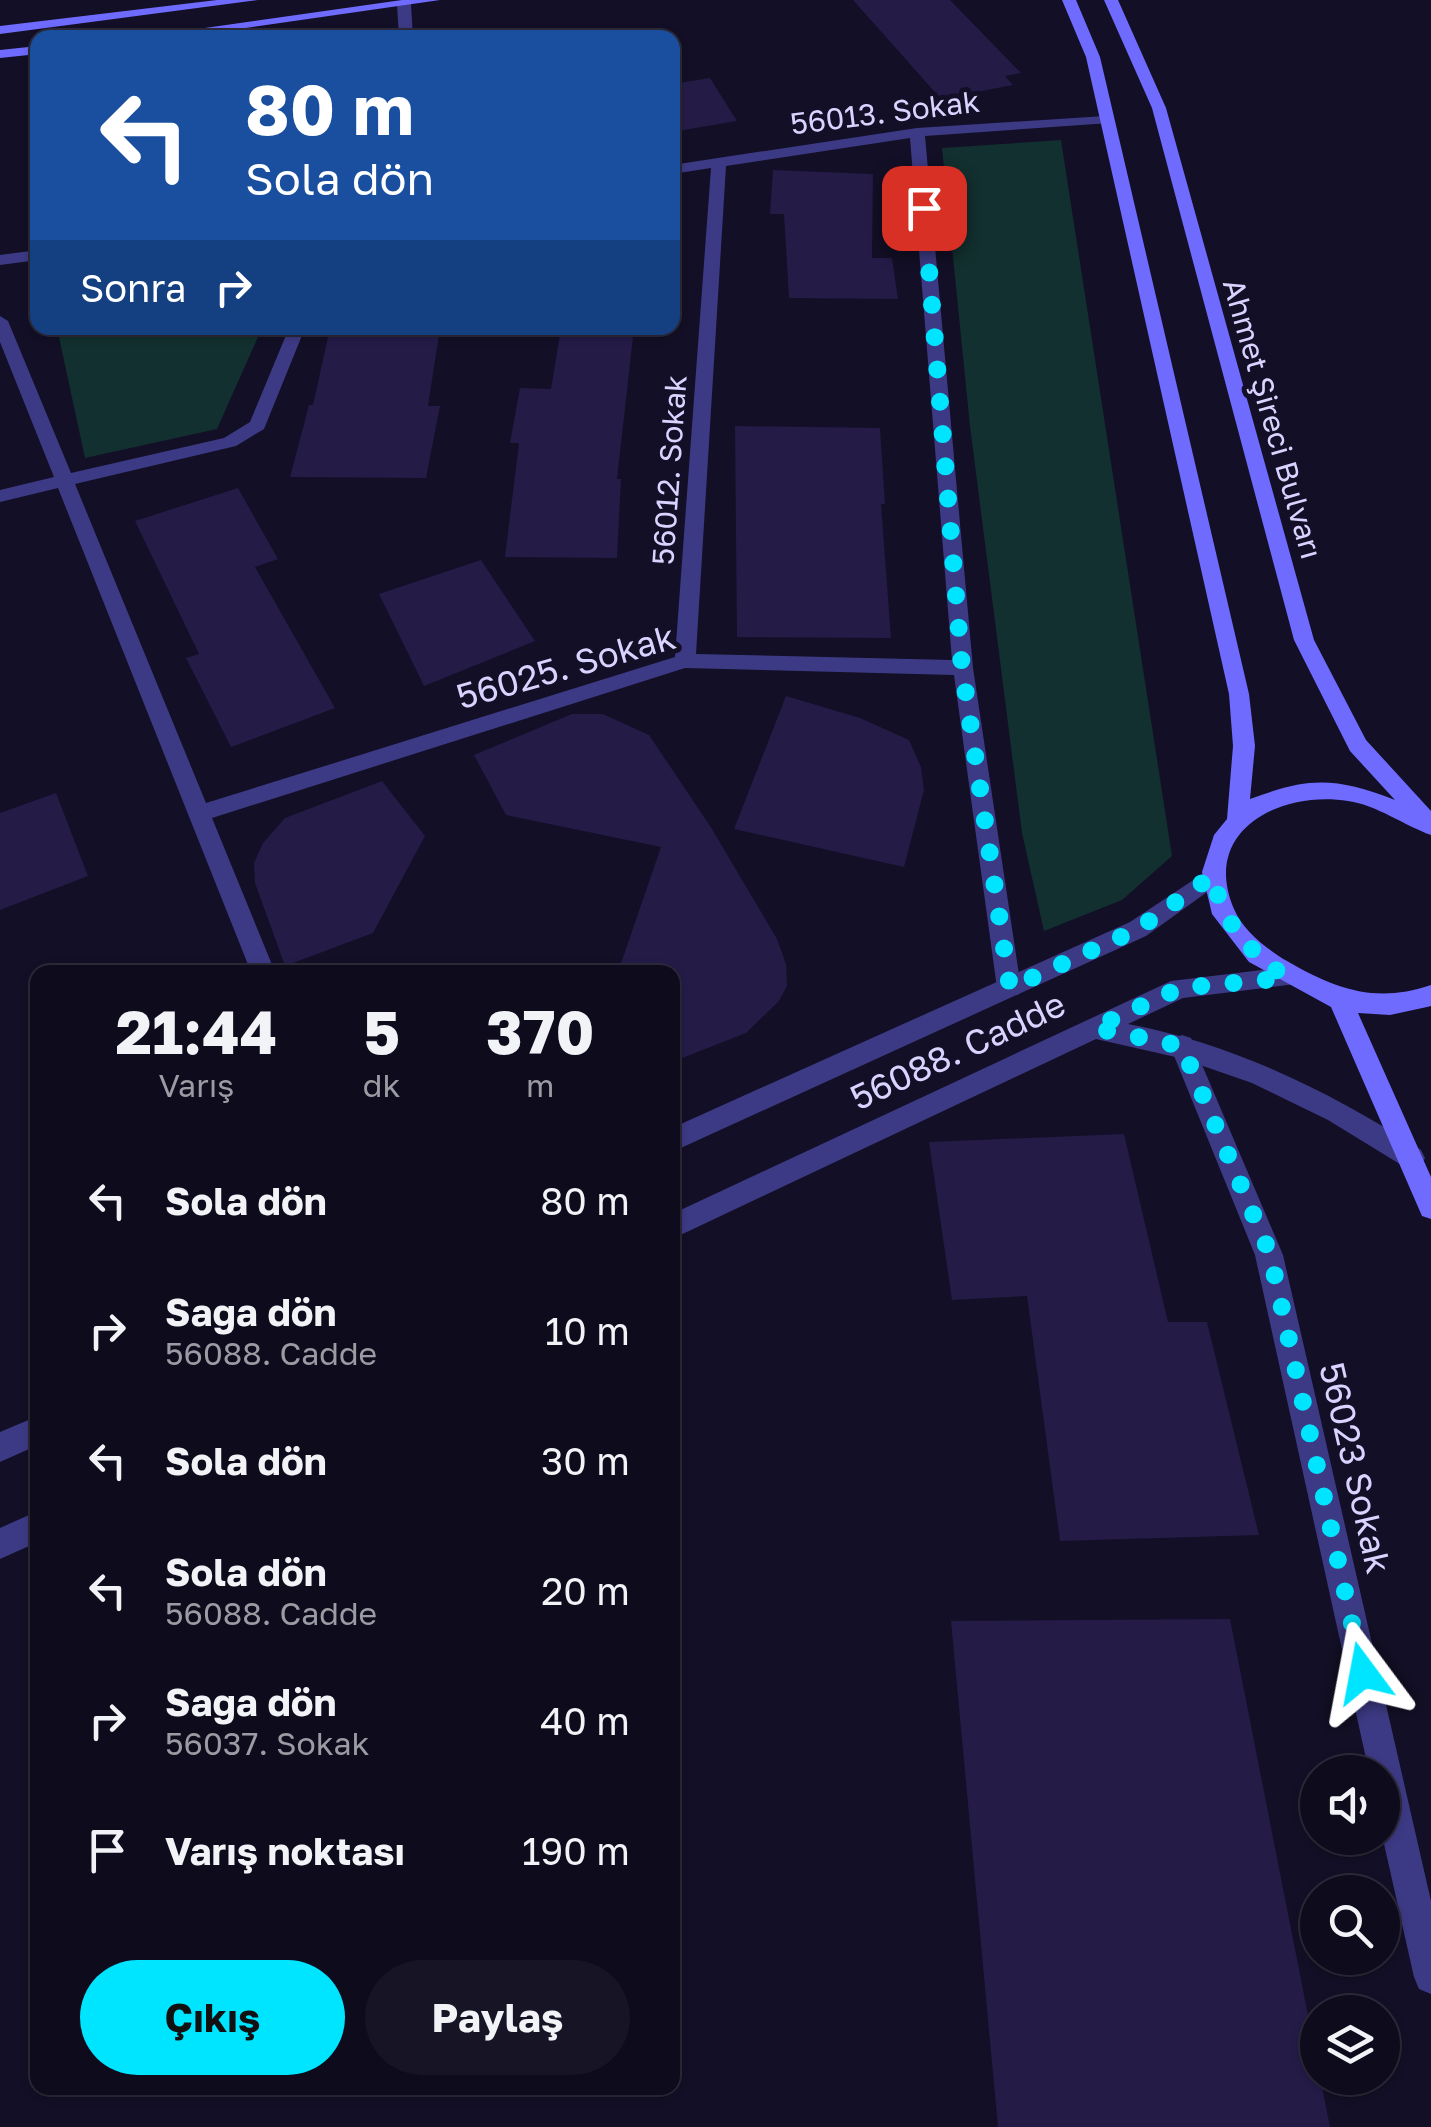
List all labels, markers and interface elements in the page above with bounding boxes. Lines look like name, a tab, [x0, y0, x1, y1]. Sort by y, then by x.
text: 80 m	[245, 66, 414, 150]
icon: left	[80, 70, 210, 200]
street label: 56013. Sokak	[788, 83, 982, 141]
text: Sola dön	[245, 151, 434, 205]
pin	[882, 166, 967, 251]
icon: arrive	[897, 181, 952, 236]
icon: right	[206, 260, 261, 315]
text: Sonra	[80, 265, 186, 310]
street label: Ahmet Şireci Bulvarı	[1216, 274, 1330, 563]
street label: 56012. Sokak	[644, 374, 694, 566]
street label: 56025. Sokak	[452, 615, 680, 717]
street label: 56088. Cadde	[844, 982, 1072, 1118]
text: 21:44	[116, 995, 277, 1067]
text: 5	[363, 995, 400, 1067]
text: 370	[486, 995, 594, 1067]
text: Varış	[159, 1066, 234, 1104]
text: dk	[363, 1066, 401, 1104]
text: m	[526, 1066, 554, 1104]
icon: left	[80, 1173, 135, 1228]
text: Sola dön	[165, 1178, 327, 1223]
text: 80 m	[540, 1178, 630, 1223]
text: Sağa dön	[165, 1289, 337, 1334]
icon: right	[80, 1303, 135, 1358]
text: 10 m	[545, 1308, 630, 1353]
text: 56088. Cadde	[165, 1334, 377, 1372]
street label: 56023 Sokak	[1311, 1358, 1401, 1577]
icon: left	[80, 1433, 135, 1488]
text: Sola dön	[165, 1438, 327, 1483]
text: 30 m	[541, 1438, 630, 1483]
text: Sola dön	[165, 1549, 327, 1594]
icon: left	[80, 1563, 135, 1618]
text: 20 m	[541, 1568, 630, 1613]
text: 56088. Cadde	[165, 1594, 377, 1632]
position arrow	[1311, 1621, 1415, 1725]
text: Sağa dön	[165, 1679, 337, 1724]
icon: right	[80, 1693, 135, 1748]
text: 40 m	[540, 1698, 630, 1743]
text: 56037. Sokak	[165, 1724, 370, 1762]
map controls	[1300, 1755, 1400, 2095]
button: sound	[1300, 1755, 1400, 1855]
icon: arrive	[80, 1823, 135, 1878]
text: Varış noktası	[165, 1828, 405, 1873]
text: 190 m	[522, 1828, 630, 1873]
button: search	[1300, 1875, 1400, 1975]
button: Çıkış	[80, 1960, 345, 2075]
button: Paylaş	[365, 1960, 630, 2075]
button: layers	[1300, 1995, 1400, 2095]

